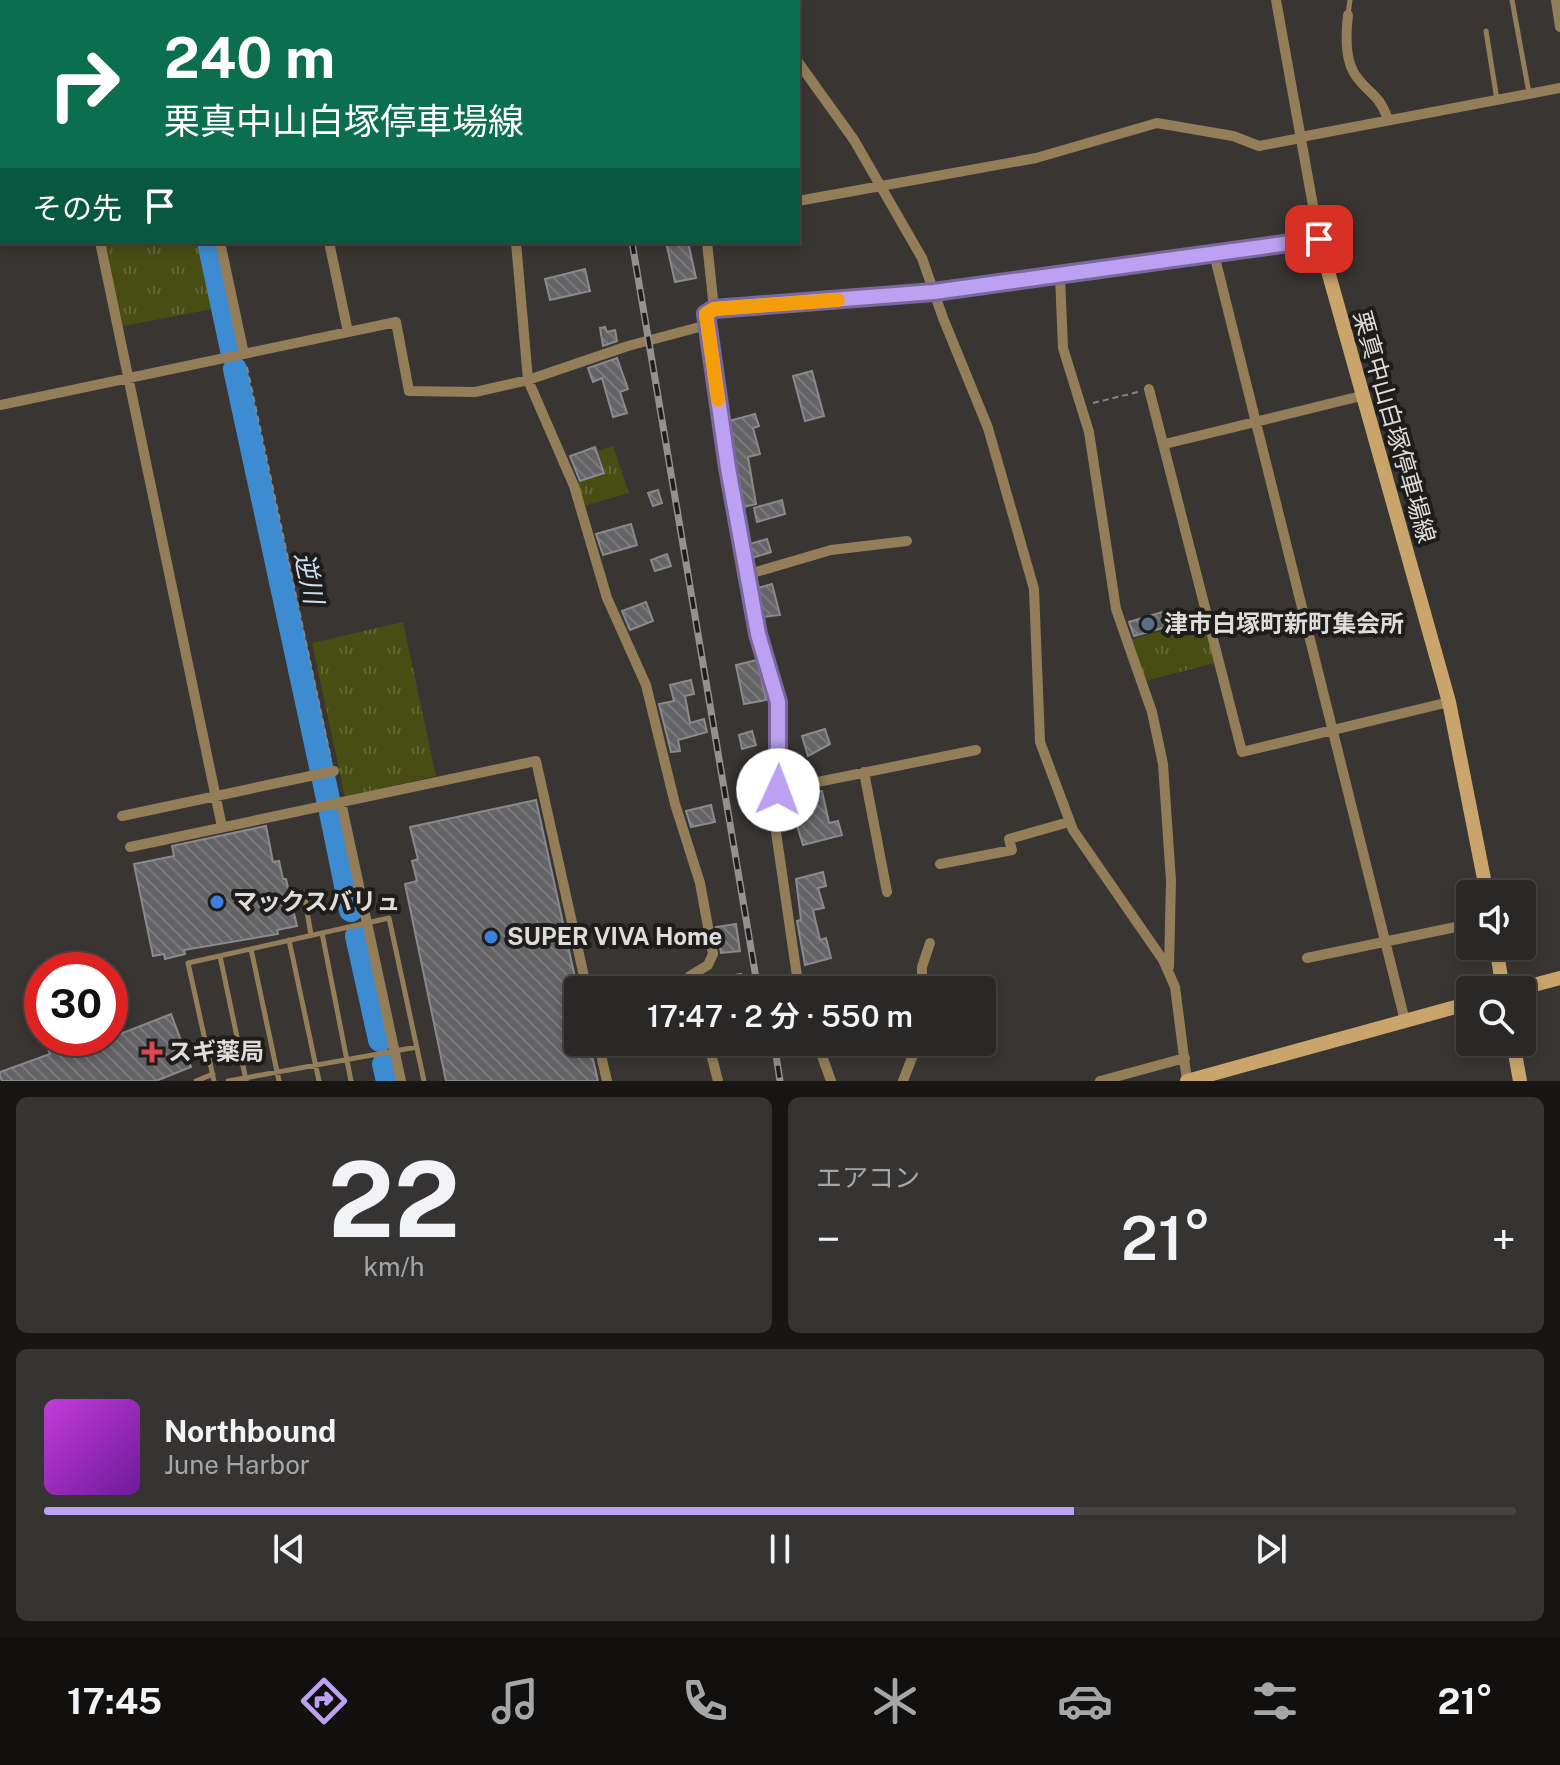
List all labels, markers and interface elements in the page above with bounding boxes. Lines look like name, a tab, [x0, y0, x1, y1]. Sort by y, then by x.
text: 240 m	[164, 25, 335, 91]
icon: right	[32, 32, 136, 136]
text: 栗真中山白塚停車場線	[164, 100, 524, 142]
icon: arrive	[138, 184, 182, 228]
text: その先	[32, 190, 122, 226]
pin	[1285, 205, 1353, 273]
icon: arrive	[1297, 217, 1341, 261]
street label: 栗真中山白塚停車場線	[1348, 308, 1441, 546]
water label: 逆川	[289, 549, 331, 609]
place label: 津市白塚町新町集会所	[1164, 609, 1404, 637]
marker: 津市白塚町新町集会所	[1139, 615, 1157, 633]
position arrow	[736, 748, 820, 832]
map controls	[1456, 880, 1536, 1056]
button: sound	[1456, 880, 1536, 960]
place label: マックスバリュ	[233, 887, 400, 915]
marker: マックスバリュ	[208, 893, 226, 911]
place label: SUPER VIVA Home	[507, 922, 722, 950]
marker: SUPER VIVA Home	[482, 928, 500, 946]
speed limit sign: 30	[24, 952, 128, 1056]
button: search	[1456, 976, 1536, 1056]
text: 17:47 · 2 分 · 550 m	[647, 998, 913, 1034]
place label: スギ薬局	[168, 1037, 264, 1065]
marker: スギ薬局	[143, 1043, 161, 1061]
text: 22	[328, 1138, 460, 1260]
text: エアコン	[816, 1162, 920, 1193]
text: 21°	[1121, 1203, 1211, 1274]
text: −	[816, 1213, 840, 1265]
text: +	[1492, 1213, 1516, 1265]
text: km/h	[363, 1251, 425, 1282]
text: Northbound	[164, 1413, 336, 1449]
text: June Harbor	[164, 1449, 310, 1480]
icon: previous	[267, 1527, 311, 1571]
icon: pause	[758, 1527, 802, 1571]
icon: next	[1249, 1527, 1293, 1571]
icon: directions	[296, 1673, 352, 1729]
icon: music	[487, 1673, 543, 1729]
icon: phone	[677, 1673, 733, 1729]
icon: climate	[867, 1673, 923, 1729]
icon: car	[1057, 1673, 1113, 1729]
icon: filters	[1247, 1673, 1303, 1729]
text: 17:45	[67, 1680, 162, 1722]
text: 21°	[1438, 1680, 1493, 1722]

